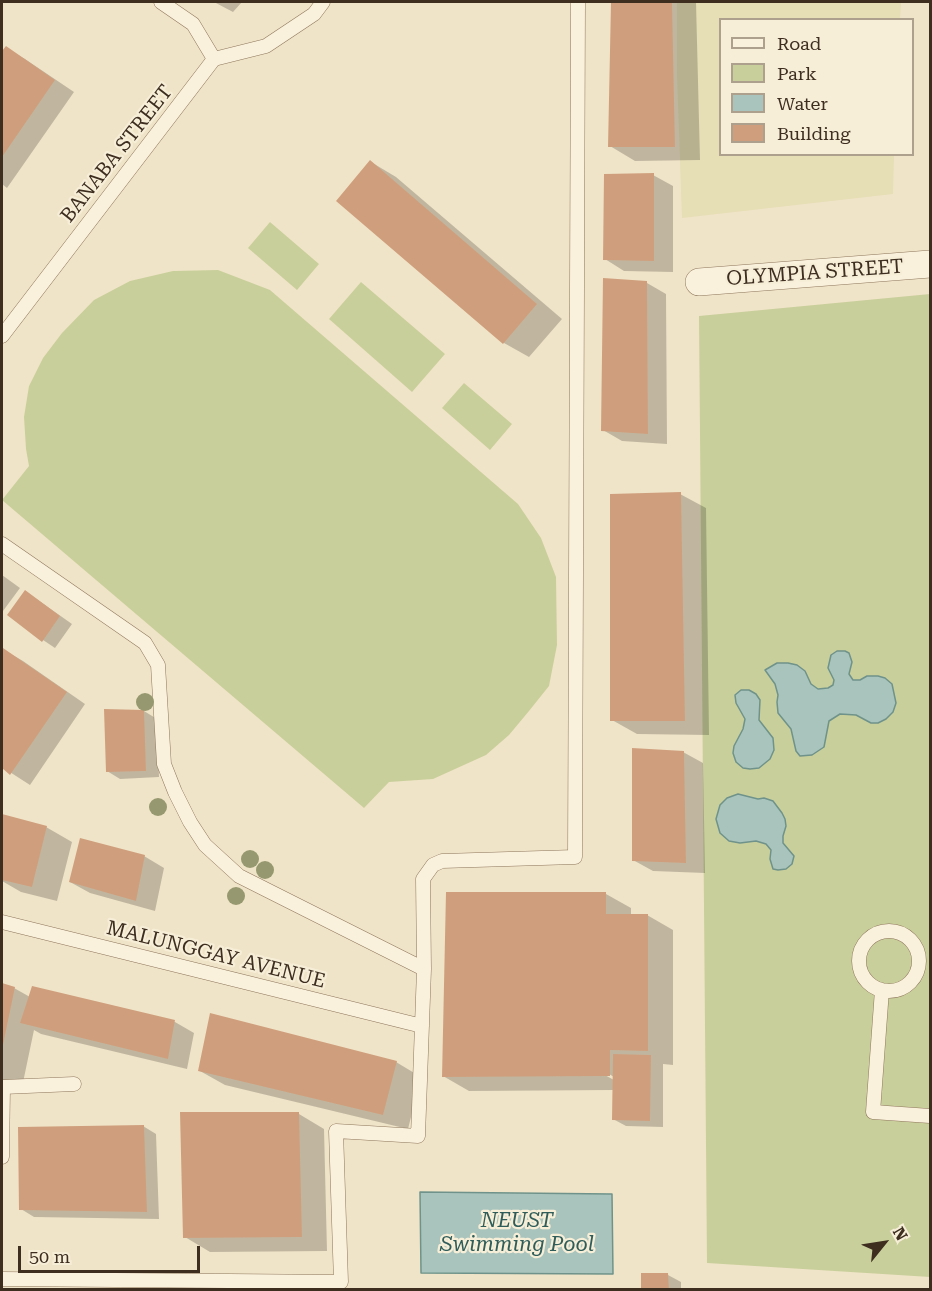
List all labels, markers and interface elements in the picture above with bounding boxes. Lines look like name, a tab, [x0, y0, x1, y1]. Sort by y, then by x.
legend	[719, 18, 914, 156]
text: Road	[777, 33, 821, 54]
text: Park	[777, 63, 817, 84]
street label: BANABA STREET	[56, 81, 178, 227]
text: Water	[777, 93, 828, 114]
text: Building	[777, 123, 851, 144]
street label: OLYMPIA STREET	[726, 255, 904, 291]
street label: MALUNGGAY AVENUE	[104, 916, 328, 994]
water label: NEUST Swimming Pool	[440, 1208, 594, 1258]
north arrow	[854, 1213, 914, 1273]
text: N	[889, 1224, 911, 1244]
scale bar	[21, 1234, 202, 1272]
text: 50 m	[29, 1246, 70, 1267]

